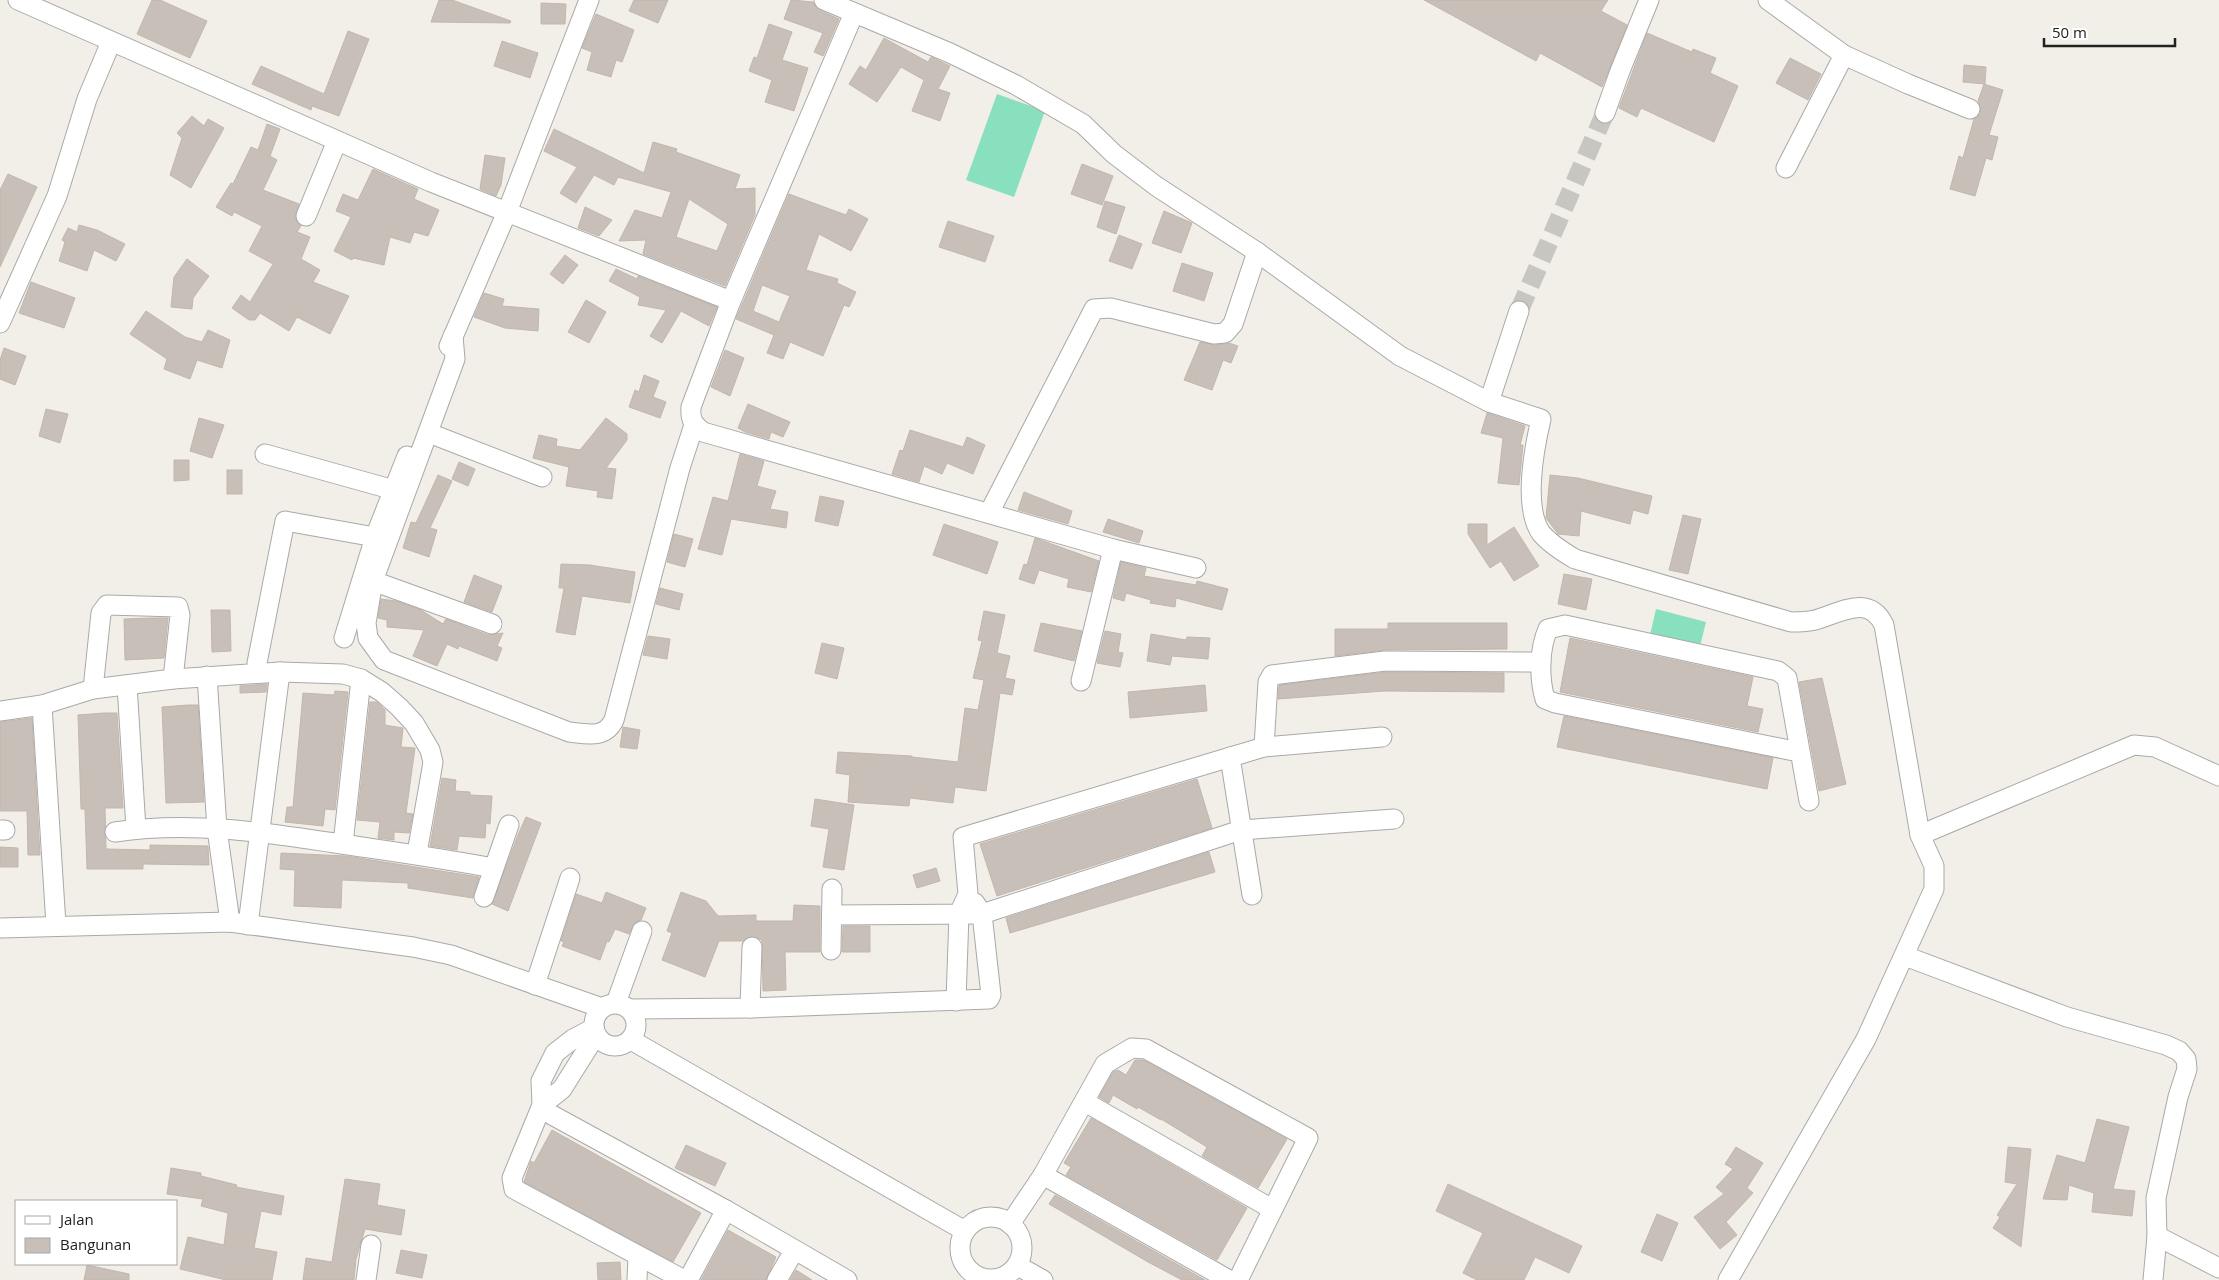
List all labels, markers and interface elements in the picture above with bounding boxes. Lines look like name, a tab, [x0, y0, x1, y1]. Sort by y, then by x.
scale bar	[2044, 15, 2175, 47]
text: 50 m	[2052, 22, 2087, 42]
legend	[15, 1200, 178, 1265]
text: Jalan	[58, 1209, 94, 1229]
text: Bangunan	[60, 1234, 131, 1254]

